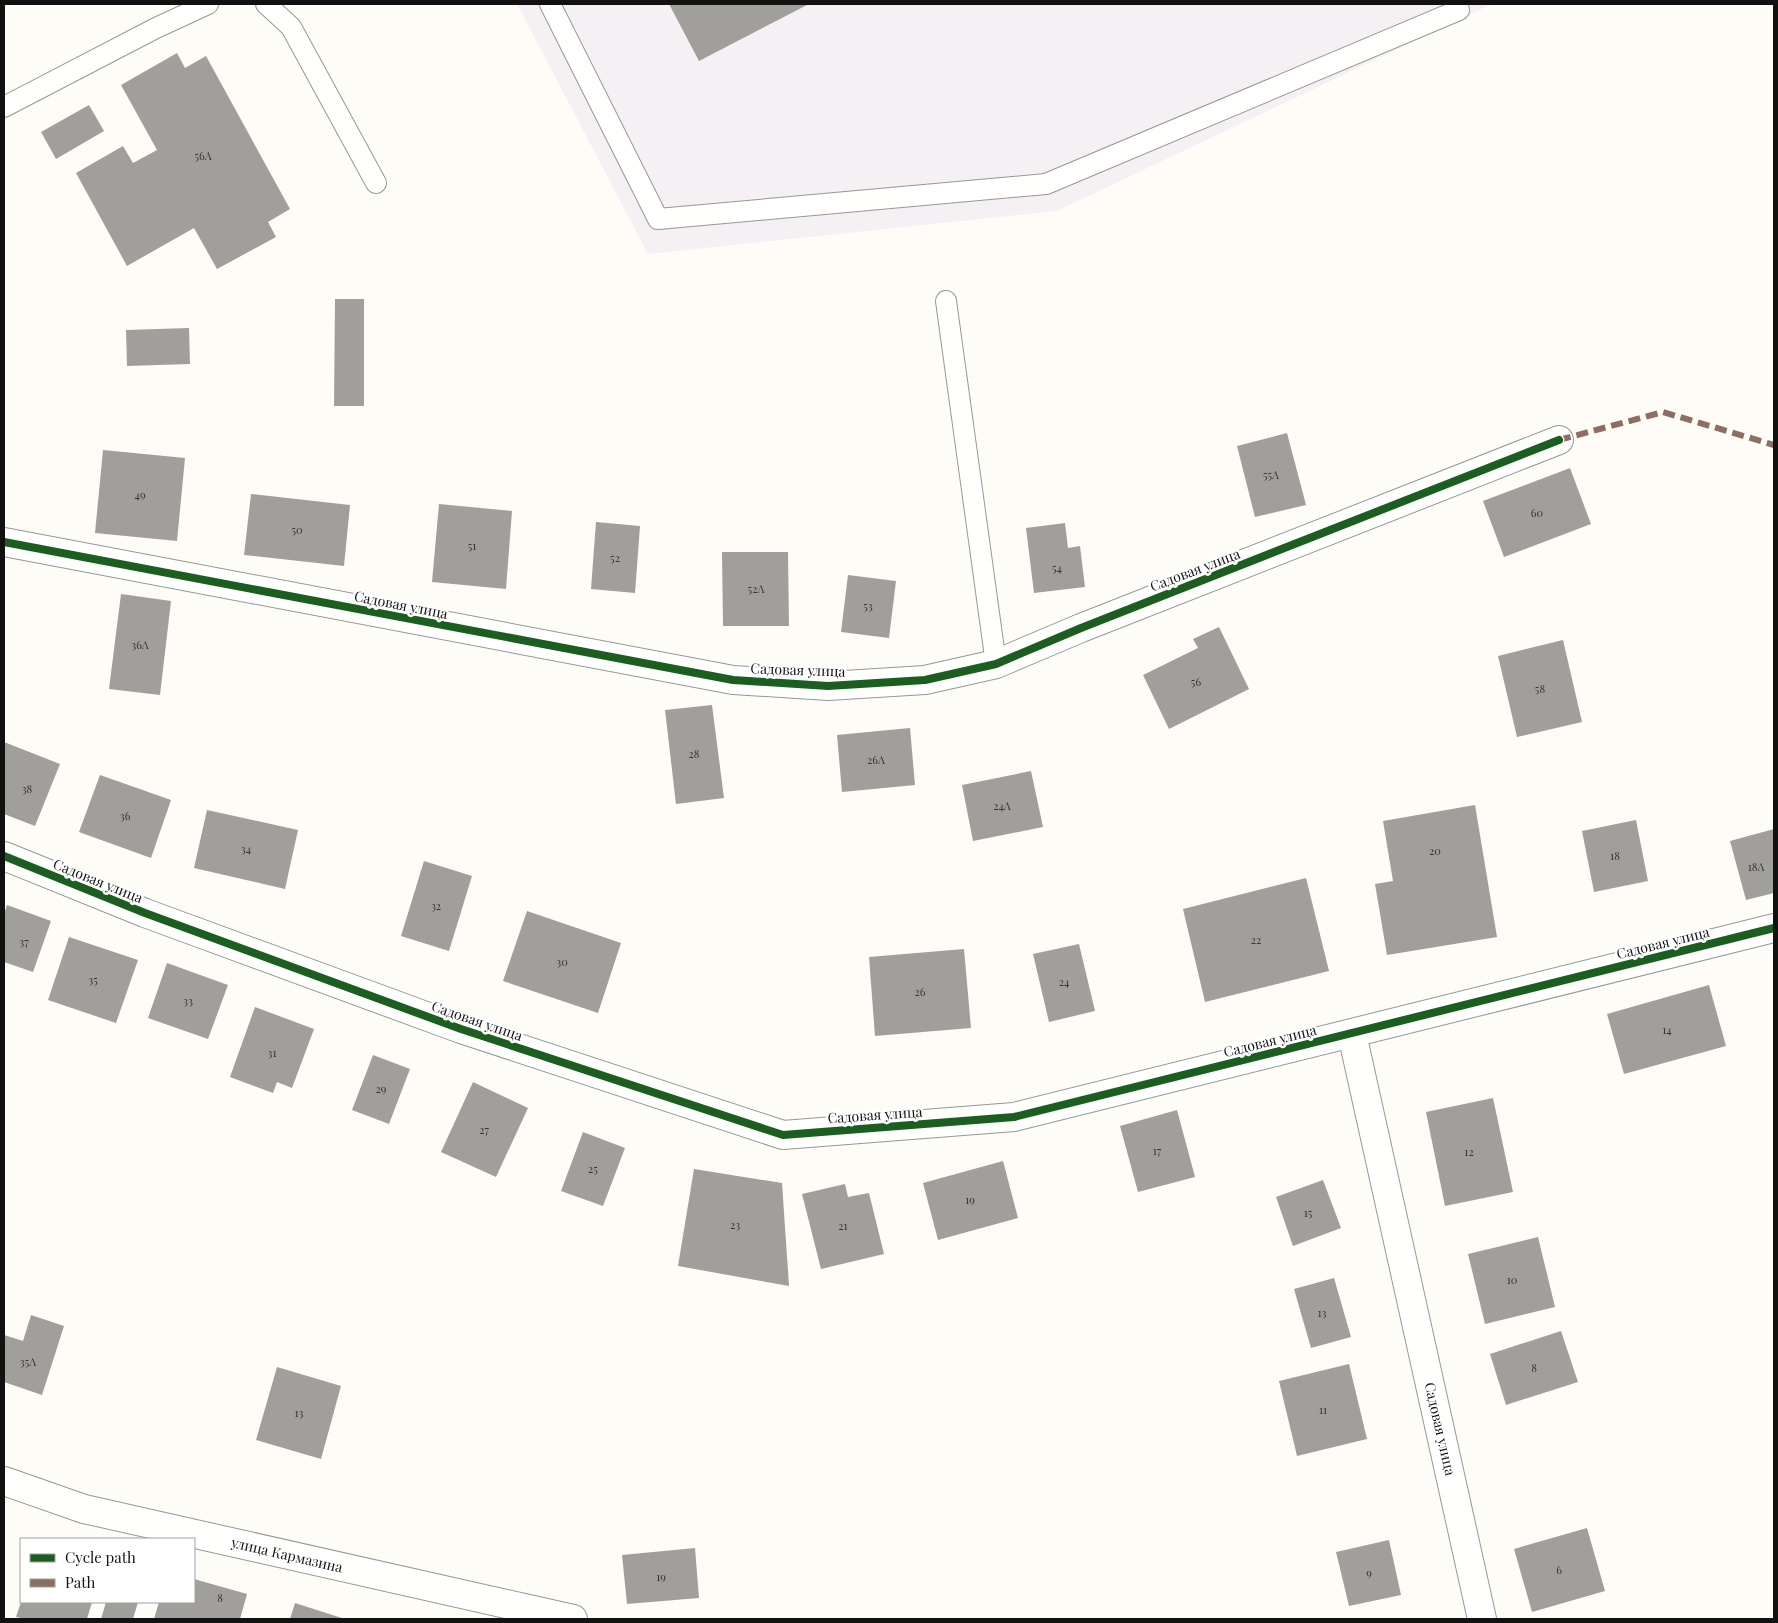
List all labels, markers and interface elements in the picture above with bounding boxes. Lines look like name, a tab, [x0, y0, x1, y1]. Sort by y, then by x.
house number: 56А	[194, 148, 212, 163]
house number: 55А	[1263, 467, 1279, 482]
house number: 49	[134, 487, 146, 502]
house number: 60	[1531, 505, 1544, 520]
house number: 50	[291, 522, 303, 537]
house number: 51	[468, 538, 476, 553]
street label: Садовая улица	[1147, 544, 1243, 595]
house number: 52	[610, 550, 620, 565]
house number: 54	[1052, 560, 1063, 575]
house number: 52А	[748, 581, 764, 596]
street label: Садовая улица	[353, 586, 450, 623]
house number: 53	[863, 598, 873, 613]
house number: 36А	[131, 637, 149, 652]
street label: Садовая улица	[750, 658, 846, 681]
house number: 56	[1191, 674, 1201, 689]
house number: 58	[1535, 681, 1545, 696]
house number: 28	[689, 746, 700, 761]
house number: 26А	[867, 752, 885, 767]
house number: 38	[22, 781, 33, 796]
house number: 24А	[993, 798, 1011, 813]
house number: 36	[120, 808, 131, 823]
house number: 34	[241, 841, 252, 856]
house number: 20	[1429, 843, 1441, 858]
house number: 18	[1610, 848, 1620, 863]
street label: Садовая улица	[51, 854, 146, 907]
house number: 18А	[1748, 859, 1764, 874]
house number: 32	[431, 898, 441, 913]
street label: Садовая улица	[1614, 922, 1711, 963]
house number: 22	[1251, 932, 1261, 947]
house number: 37	[19, 934, 29, 949]
house number: 30	[556, 954, 568, 969]
house number: 35	[88, 972, 98, 987]
house number: 24	[1059, 974, 1070, 989]
house number: 26	[915, 984, 926, 999]
house number: 33	[183, 993, 193, 1008]
street label: Садовая улица	[429, 996, 525, 1045]
street label: Садовая улица	[1221, 1020, 1318, 1061]
house number: 14	[1662, 1022, 1672, 1037]
house number: 31	[267, 1045, 277, 1060]
house number: 29	[376, 1081, 387, 1096]
street label: Садовая улица	[827, 1102, 923, 1127]
house number: 27	[479, 1122, 489, 1137]
house number: 17	[1153, 1143, 1162, 1158]
house number: 12	[1464, 1144, 1474, 1159]
house number: 25	[588, 1161, 598, 1176]
house number: 19	[965, 1192, 975, 1207]
house number: 15	[1304, 1205, 1313, 1220]
house number: 23	[730, 1217, 740, 1232]
house number: 21	[838, 1218, 848, 1233]
house number: 10	[1507, 1272, 1518, 1287]
house number: 13	[1318, 1305, 1326, 1320]
house number: 35А	[20, 1354, 36, 1369]
house number: 8	[1531, 1360, 1537, 1375]
street label: Садовая улица	[1421, 1380, 1460, 1477]
house number: 11	[1319, 1402, 1327, 1417]
house number: 13	[295, 1405, 303, 1420]
street label: улица Кармазина	[229, 1532, 345, 1577]
legend	[20, 1538, 195, 1603]
text: Cycle path	[65, 1547, 136, 1567]
house number: 6	[1556, 1562, 1562, 1577]
house number: 9	[1366, 1565, 1372, 1580]
house number: 19	[656, 1569, 666, 1584]
text: Path	[65, 1572, 95, 1592]
house number: 8	[217, 1590, 223, 1605]

